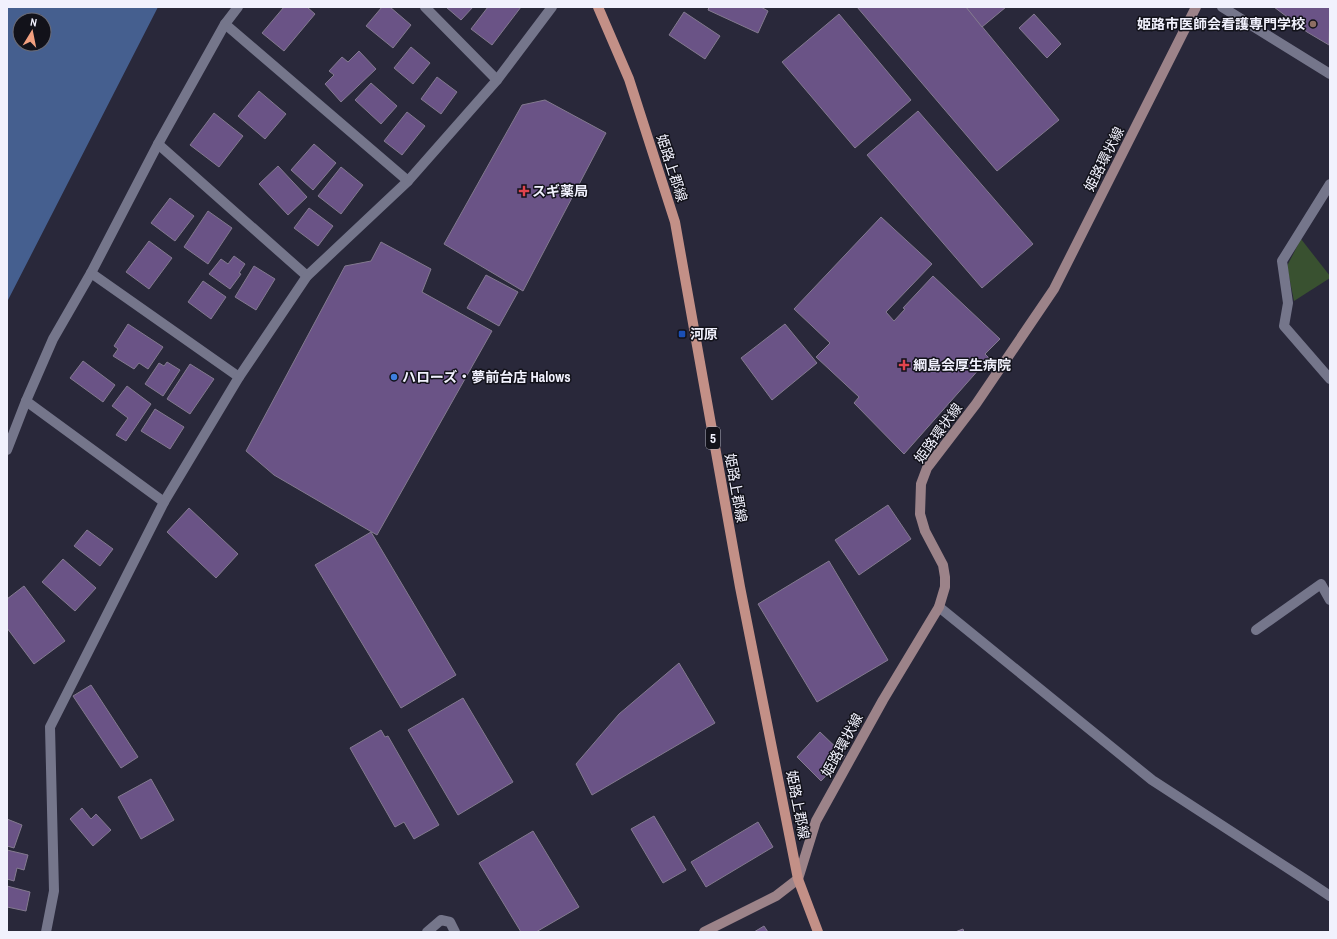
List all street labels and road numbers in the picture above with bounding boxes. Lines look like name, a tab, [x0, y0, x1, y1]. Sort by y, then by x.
street label: 姫路環状線	[1080, 124, 1128, 194]
street label: 姫路上郡線	[653, 132, 691, 204]
street label: 姫路環状線	[910, 399, 966, 467]
road number: 5	[706, 427, 720, 449]
street label: 姫路上郡線	[721, 452, 751, 524]
street label: 姫路環状線	[817, 710, 867, 780]
street label: 姫路上郡線	[782, 769, 814, 841]

